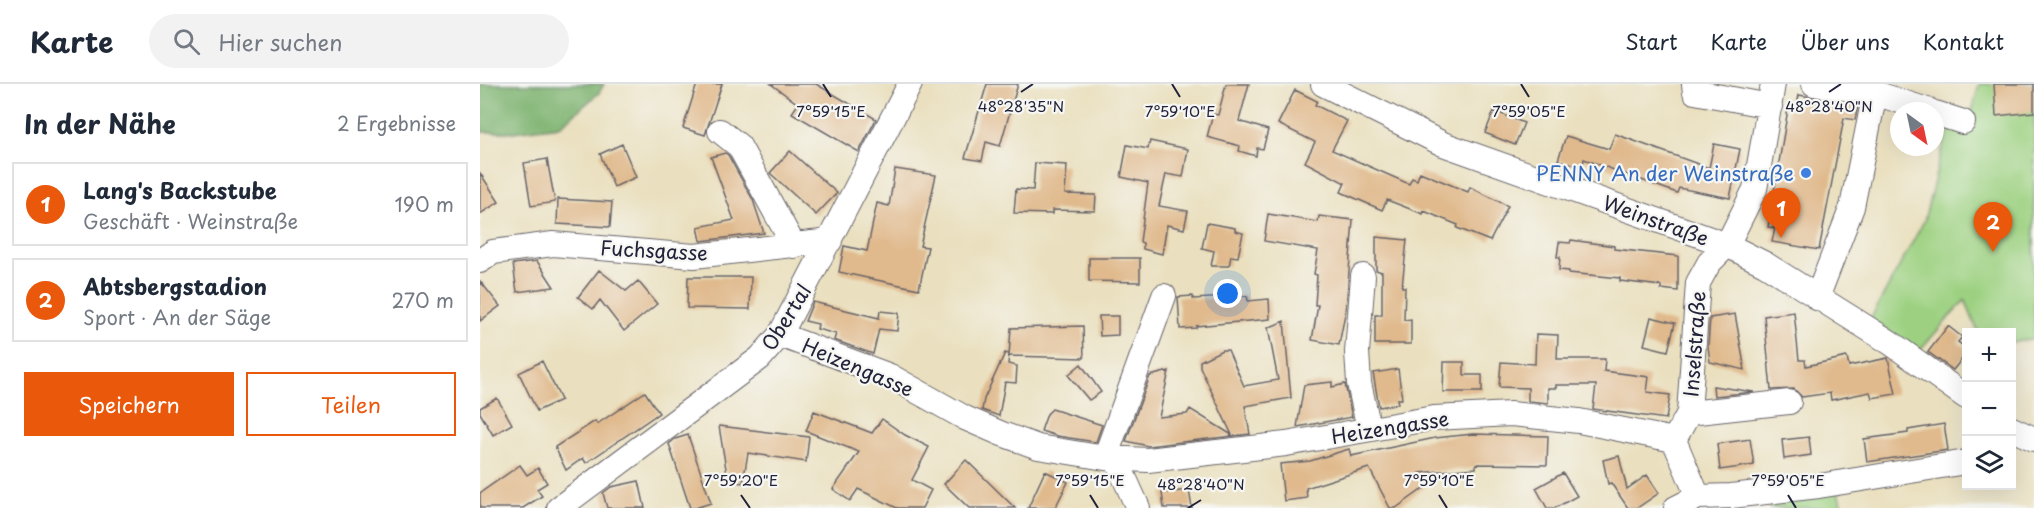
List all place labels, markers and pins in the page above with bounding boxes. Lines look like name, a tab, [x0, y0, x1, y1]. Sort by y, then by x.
place label: PENNY An der Weinstraße	[1536, 158, 1794, 188]
marker: PENNY An der Weinstraße	[1799, 166, 1813, 180]
pin: 1	[1762, 188, 1800, 238]
pin: 2	[1974, 202, 2012, 252]

